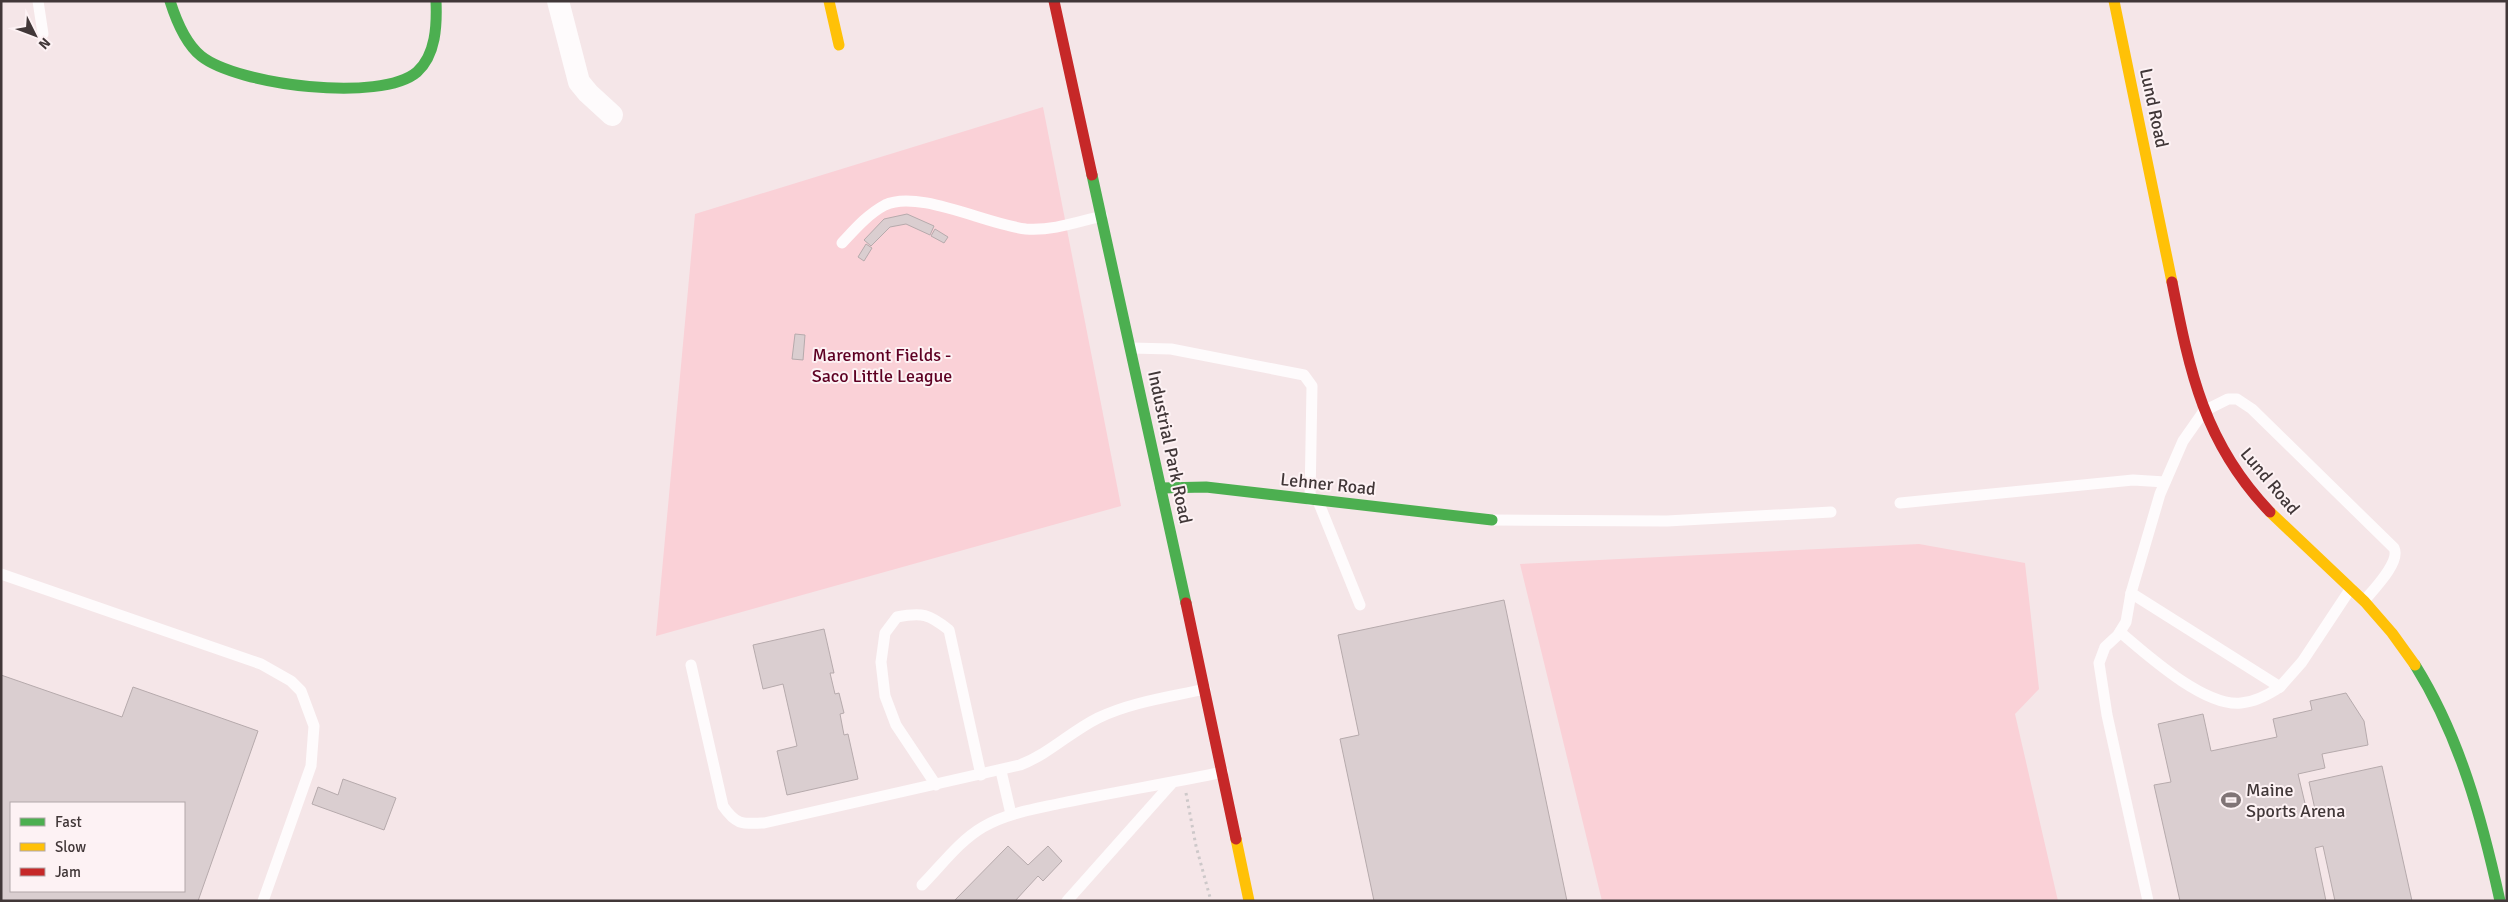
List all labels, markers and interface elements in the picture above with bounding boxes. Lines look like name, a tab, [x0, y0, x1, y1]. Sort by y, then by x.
north arrow	[10, 10, 60, 60]
text: N	[35, 34, 54, 53]
street label: Lund Road	[2135, 66, 2173, 150]
park label: Maremont Fields - Saco Little League	[812, 344, 952, 387]
street label: Industrial Park Road	[1143, 368, 1197, 526]
street label: Lund Road	[2236, 443, 2304, 519]
street label: Lehner Road	[1279, 468, 1377, 500]
place label: Maine Sports Arena	[2246, 779, 2345, 822]
sports icon: Maine Sports Arena	[2220, 789, 2242, 811]
legend	[10, 802, 185, 892]
text: Fast	[55, 813, 82, 831]
text: Slow	[55, 838, 86, 856]
text: Jam	[55, 863, 81, 881]

